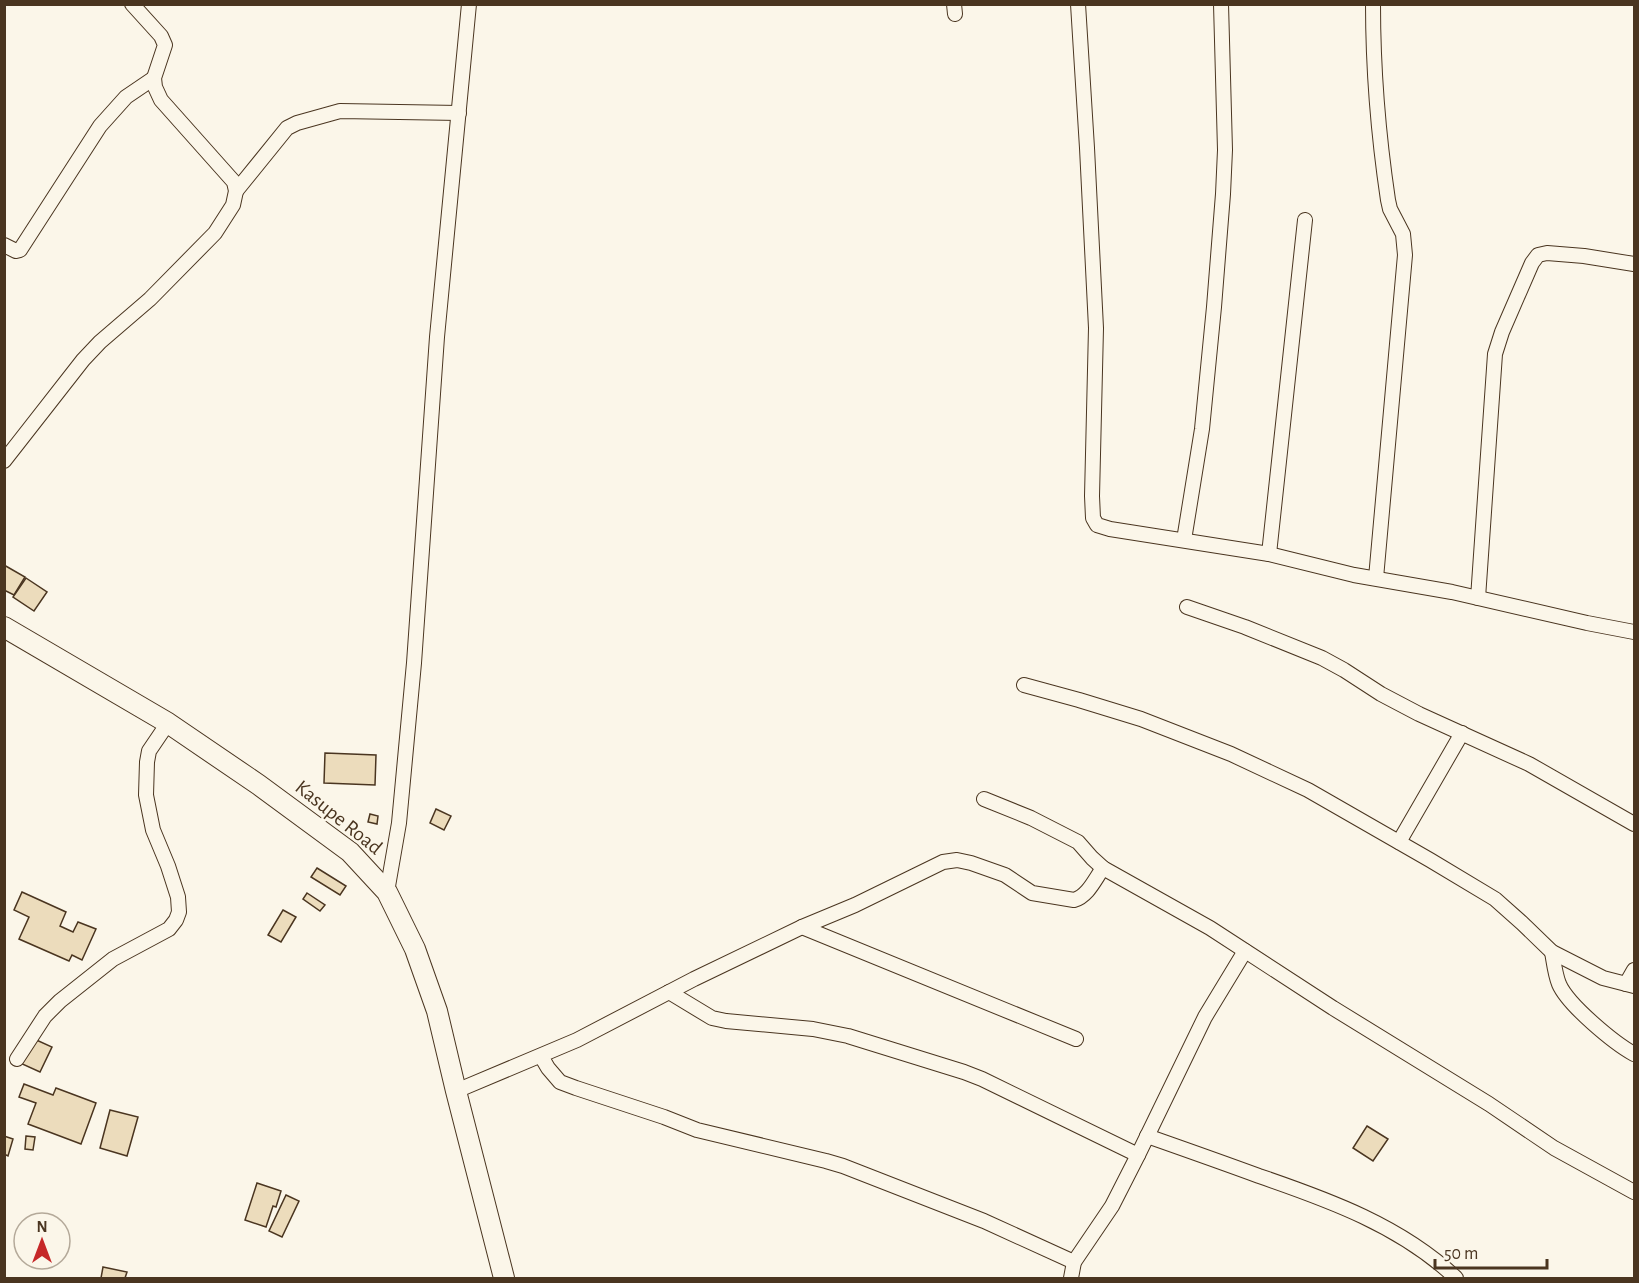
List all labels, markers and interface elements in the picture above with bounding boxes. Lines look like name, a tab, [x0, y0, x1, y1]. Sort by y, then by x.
street label: Kasupe Road	[291, 776, 386, 859]
north arrow	[12, 1211, 72, 1271]
text: N	[36, 1219, 48, 1235]
scale bar	[1435, 1232, 1548, 1270]
text: 50 m	[1444, 1245, 1478, 1263]

